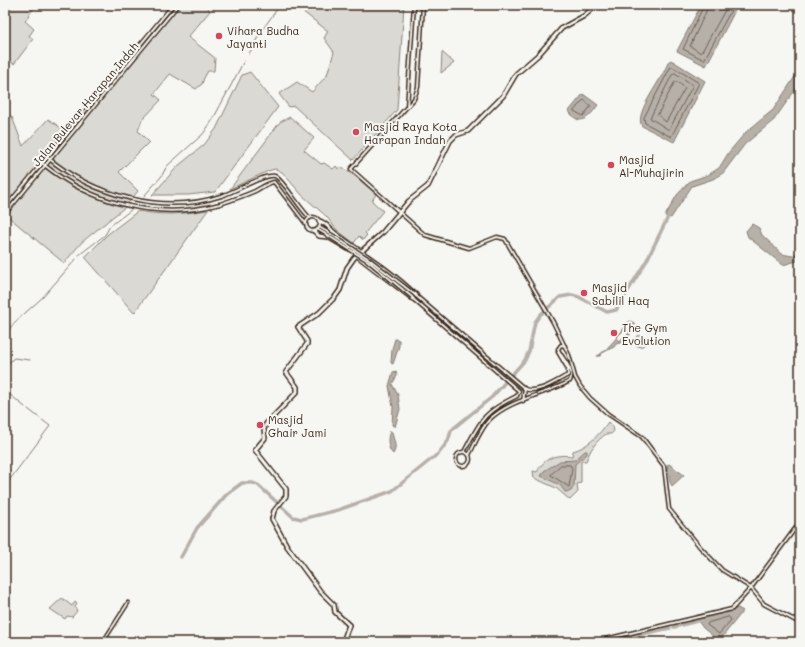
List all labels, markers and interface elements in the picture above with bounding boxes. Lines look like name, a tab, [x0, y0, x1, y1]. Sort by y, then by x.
place label: Vihara Budha Jayanti	[227, 23, 299, 51]
marker: Vihara Budha Jayanti	[214, 31, 224, 41]
street label: Jalan Bulevar Harapan Indah	[29, 39, 141, 169]
place label: Masjid Raya Kota Harapan Indah	[364, 119, 458, 147]
marker: Masjid Raya Kota Harapan Indah	[351, 127, 361, 137]
place label: Masjid Al-Muhajirin	[619, 152, 684, 180]
marker: Masjid Al-Muhajirin	[606, 160, 616, 170]
place label: Masjid Sabilil Haq	[592, 280, 650, 308]
marker: Masjid Sabilil Haq	[579, 288, 589, 298]
place label: The Gym Evolution	[622, 320, 670, 348]
marker: The Gym Evolution	[609, 328, 619, 338]
place label: Masjid Ghair Jami	[268, 412, 327, 440]
marker: Masjid Ghair Jami	[255, 420, 265, 430]

